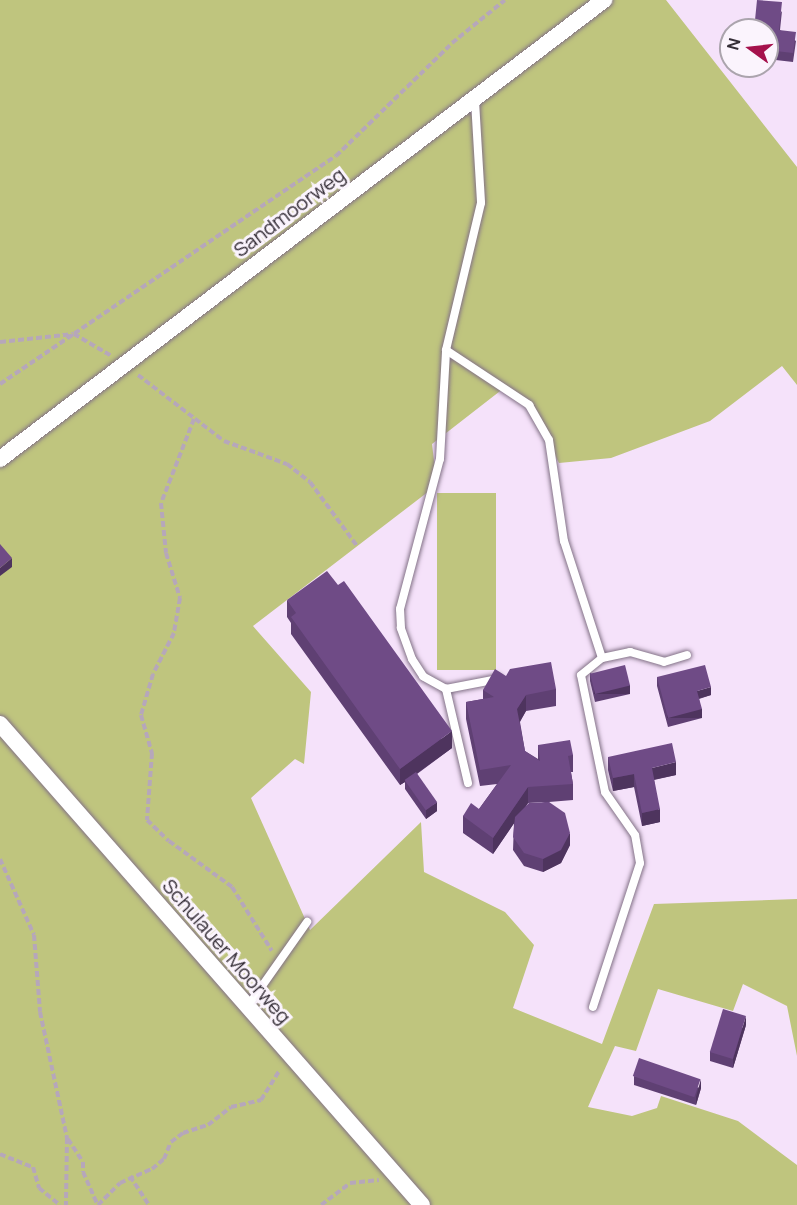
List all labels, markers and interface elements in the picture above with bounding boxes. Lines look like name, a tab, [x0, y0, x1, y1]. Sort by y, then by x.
north arrow	[719, 18, 779, 78]
text: N	[721, 35, 746, 52]
street label: Sandmoorweg	[229, 162, 349, 262]
street label: Schulauer Moorweg	[158, 874, 296, 1028]

